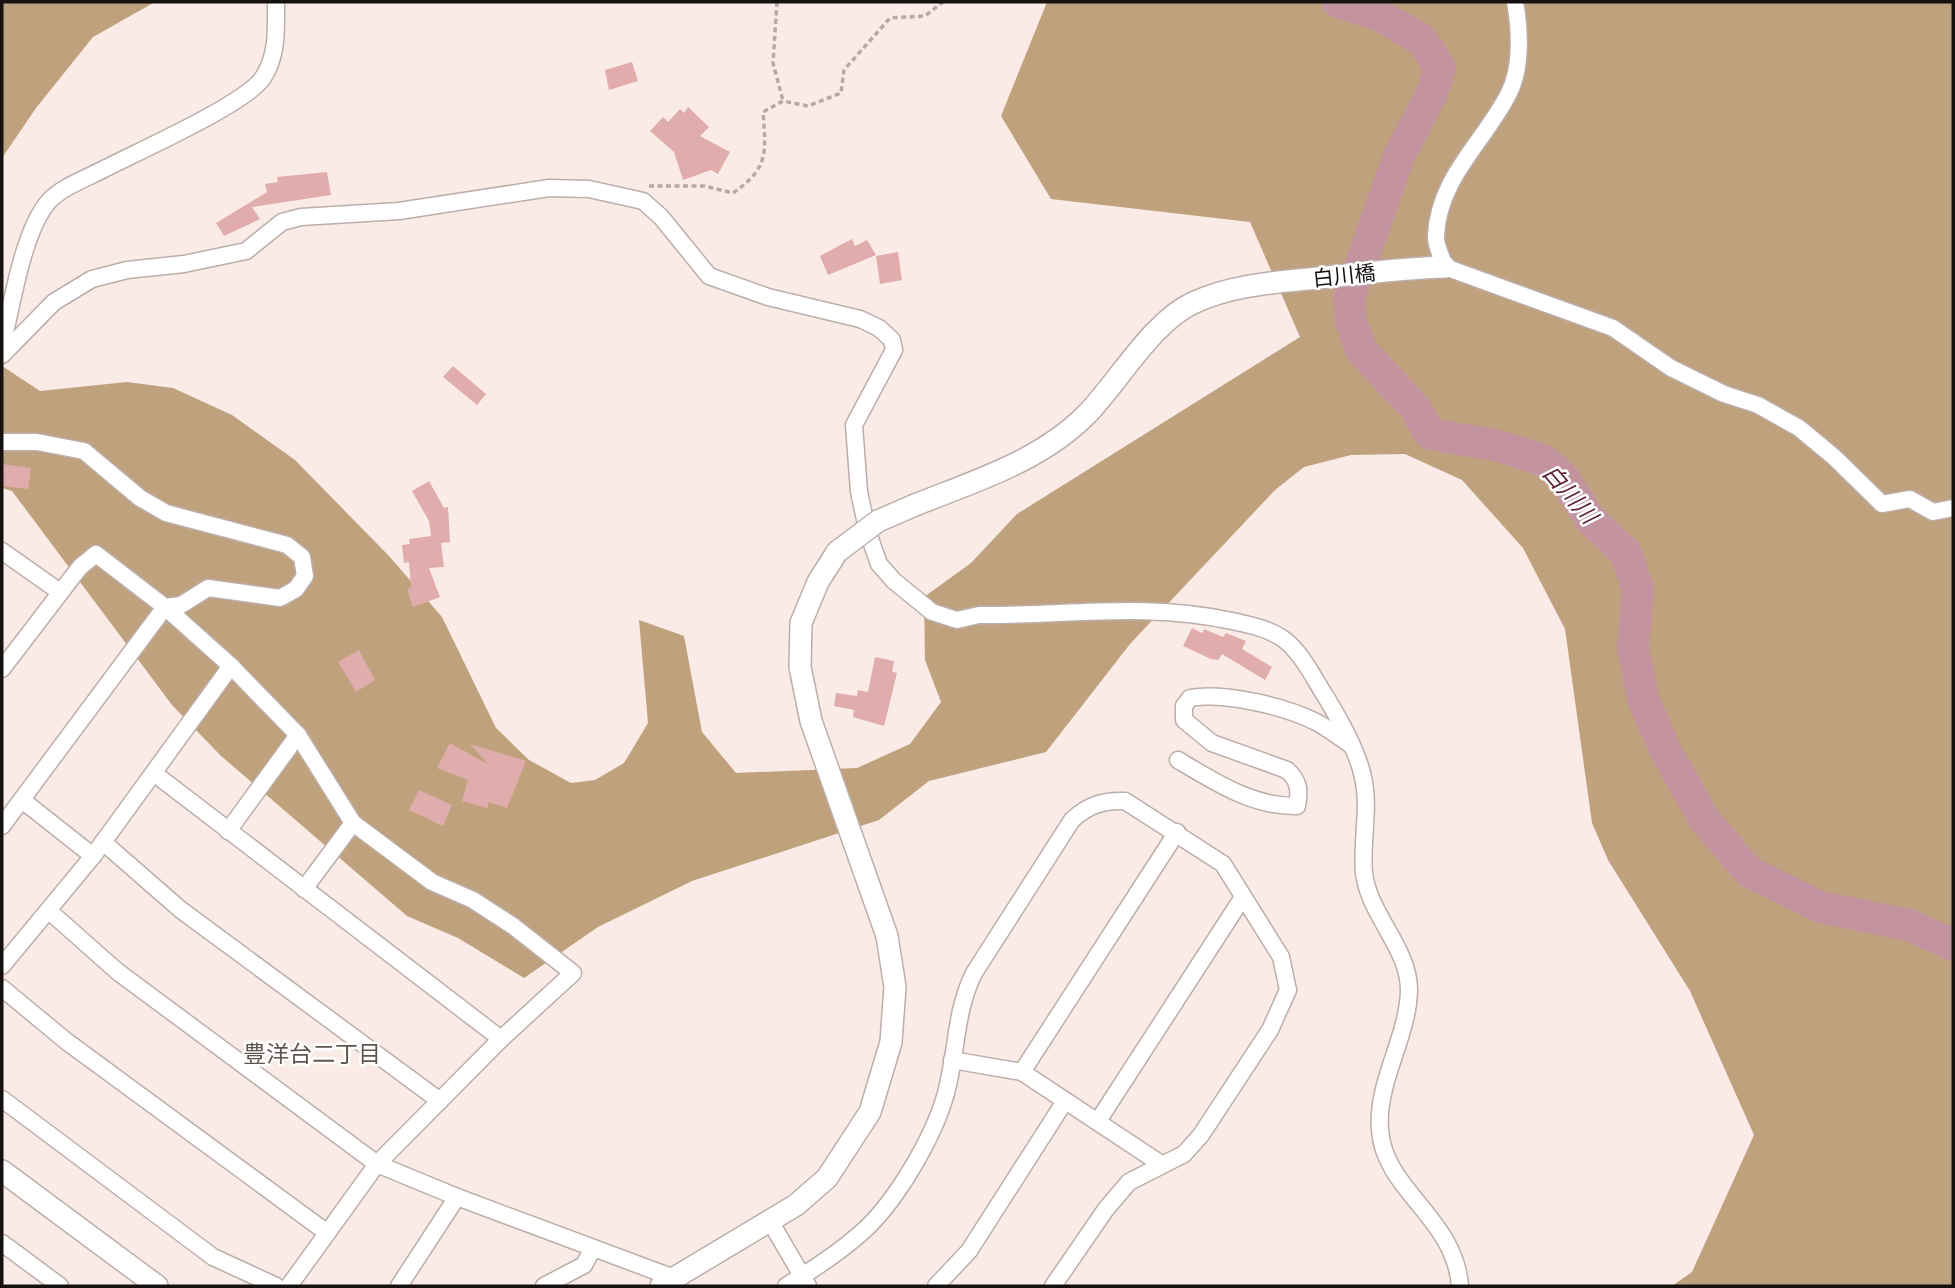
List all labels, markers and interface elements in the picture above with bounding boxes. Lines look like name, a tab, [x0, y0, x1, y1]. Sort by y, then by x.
street label: 白川橋	[1311, 258, 1377, 292]
water label: 白川川	[1536, 457, 1607, 532]
district label: 豊洋台二丁目	[243, 1037, 381, 1069]

